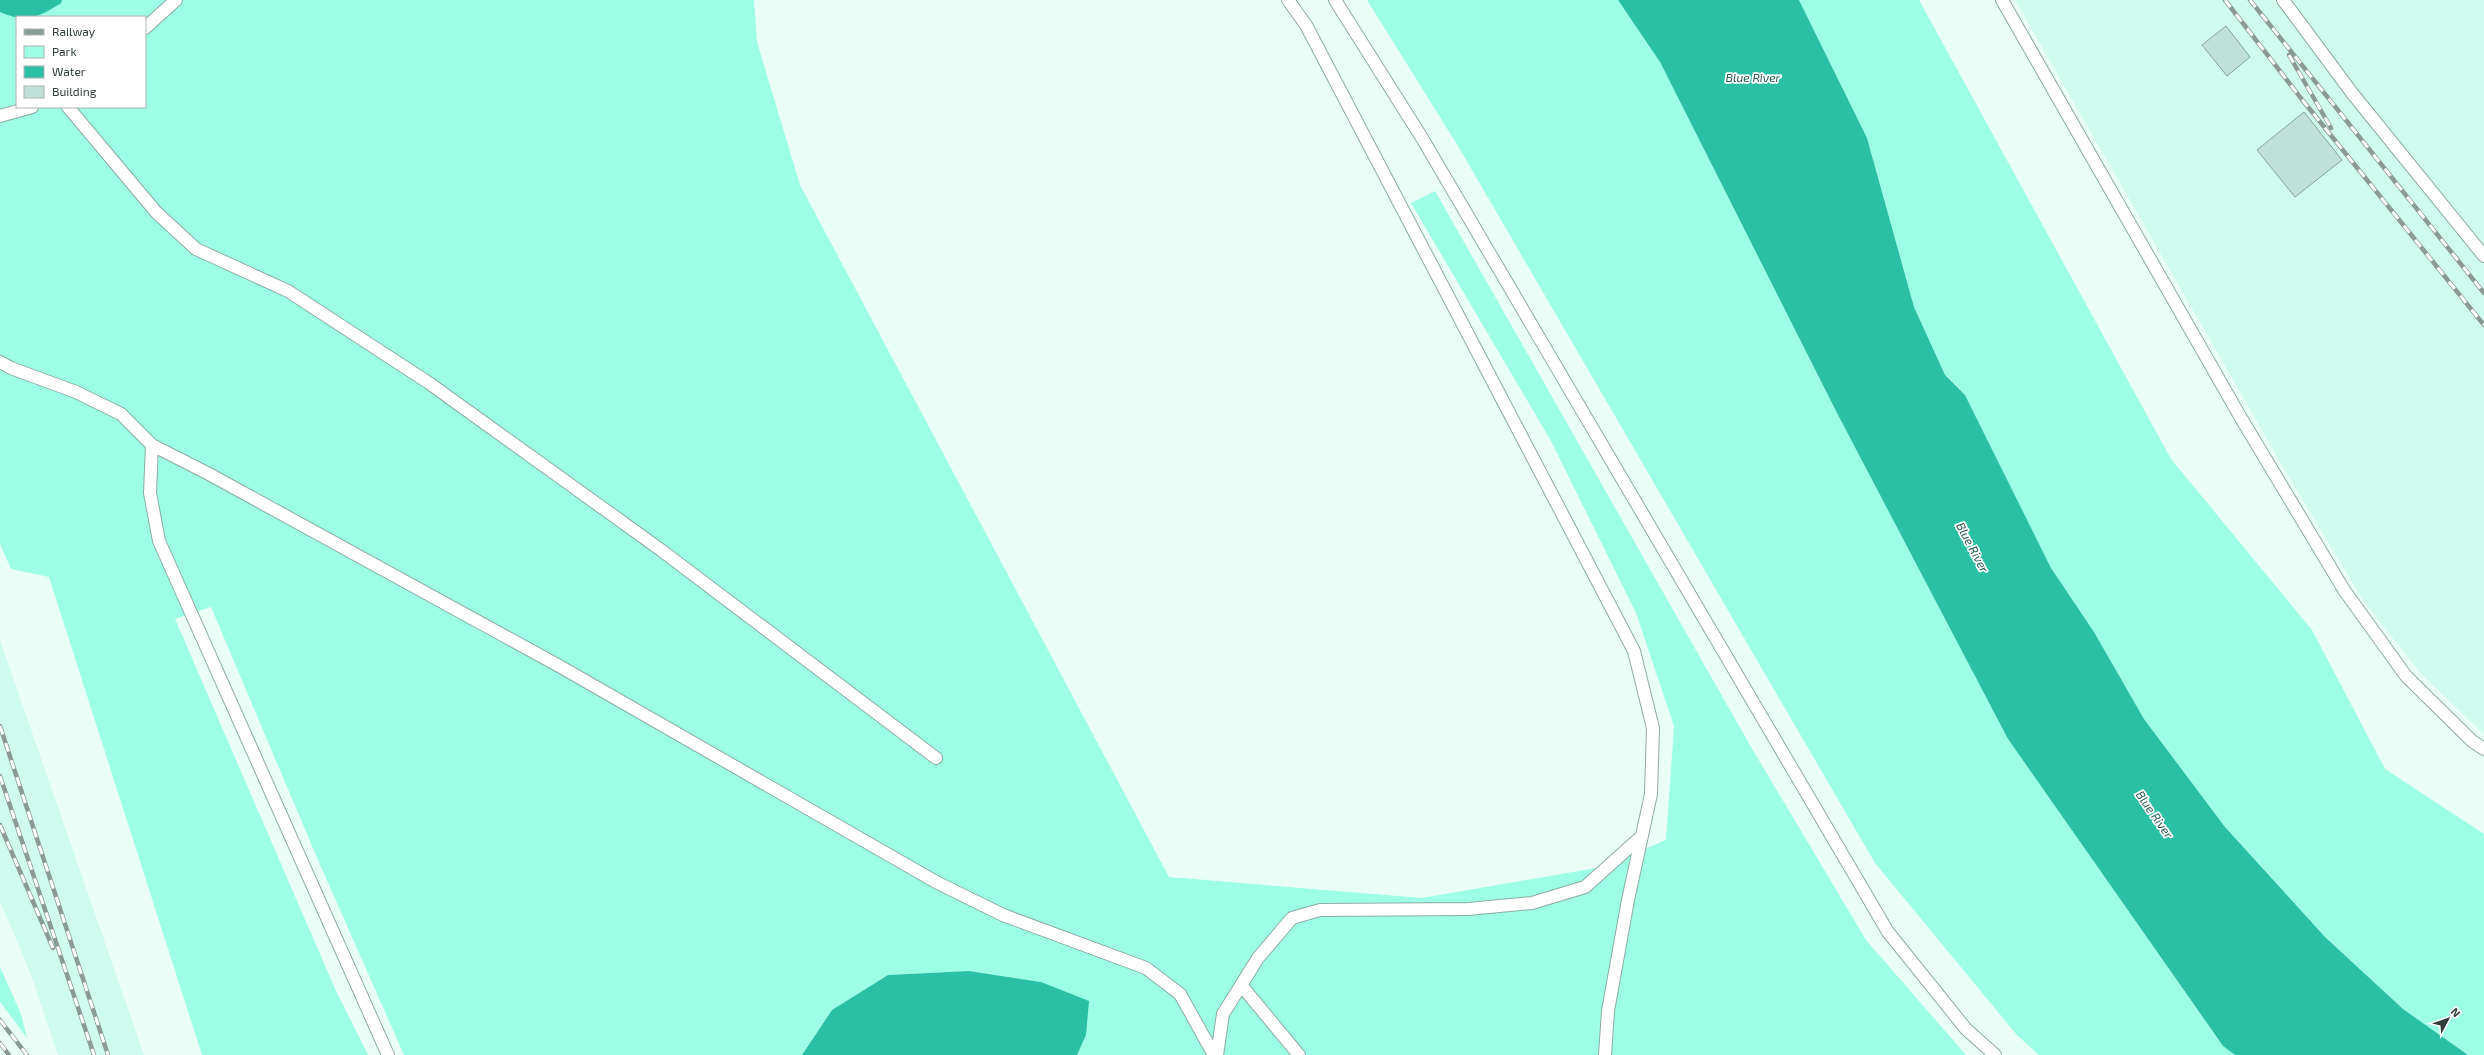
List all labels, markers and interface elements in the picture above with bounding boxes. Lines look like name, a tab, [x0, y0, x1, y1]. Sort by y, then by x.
legend	[16, 16, 146, 108]
text: Railway	[52, 24, 96, 38]
text: Park	[52, 44, 77, 58]
text: Water	[52, 64, 86, 78]
water label: Blue River	[1726, 70, 1781, 84]
text: Building	[52, 84, 97, 98]
water label: Blue River	[1954, 520, 1992, 575]
water label: Blue River	[2134, 788, 2177, 841]
north arrow	[2428, 999, 2468, 1039]
text: N	[2448, 1005, 2463, 1019]

